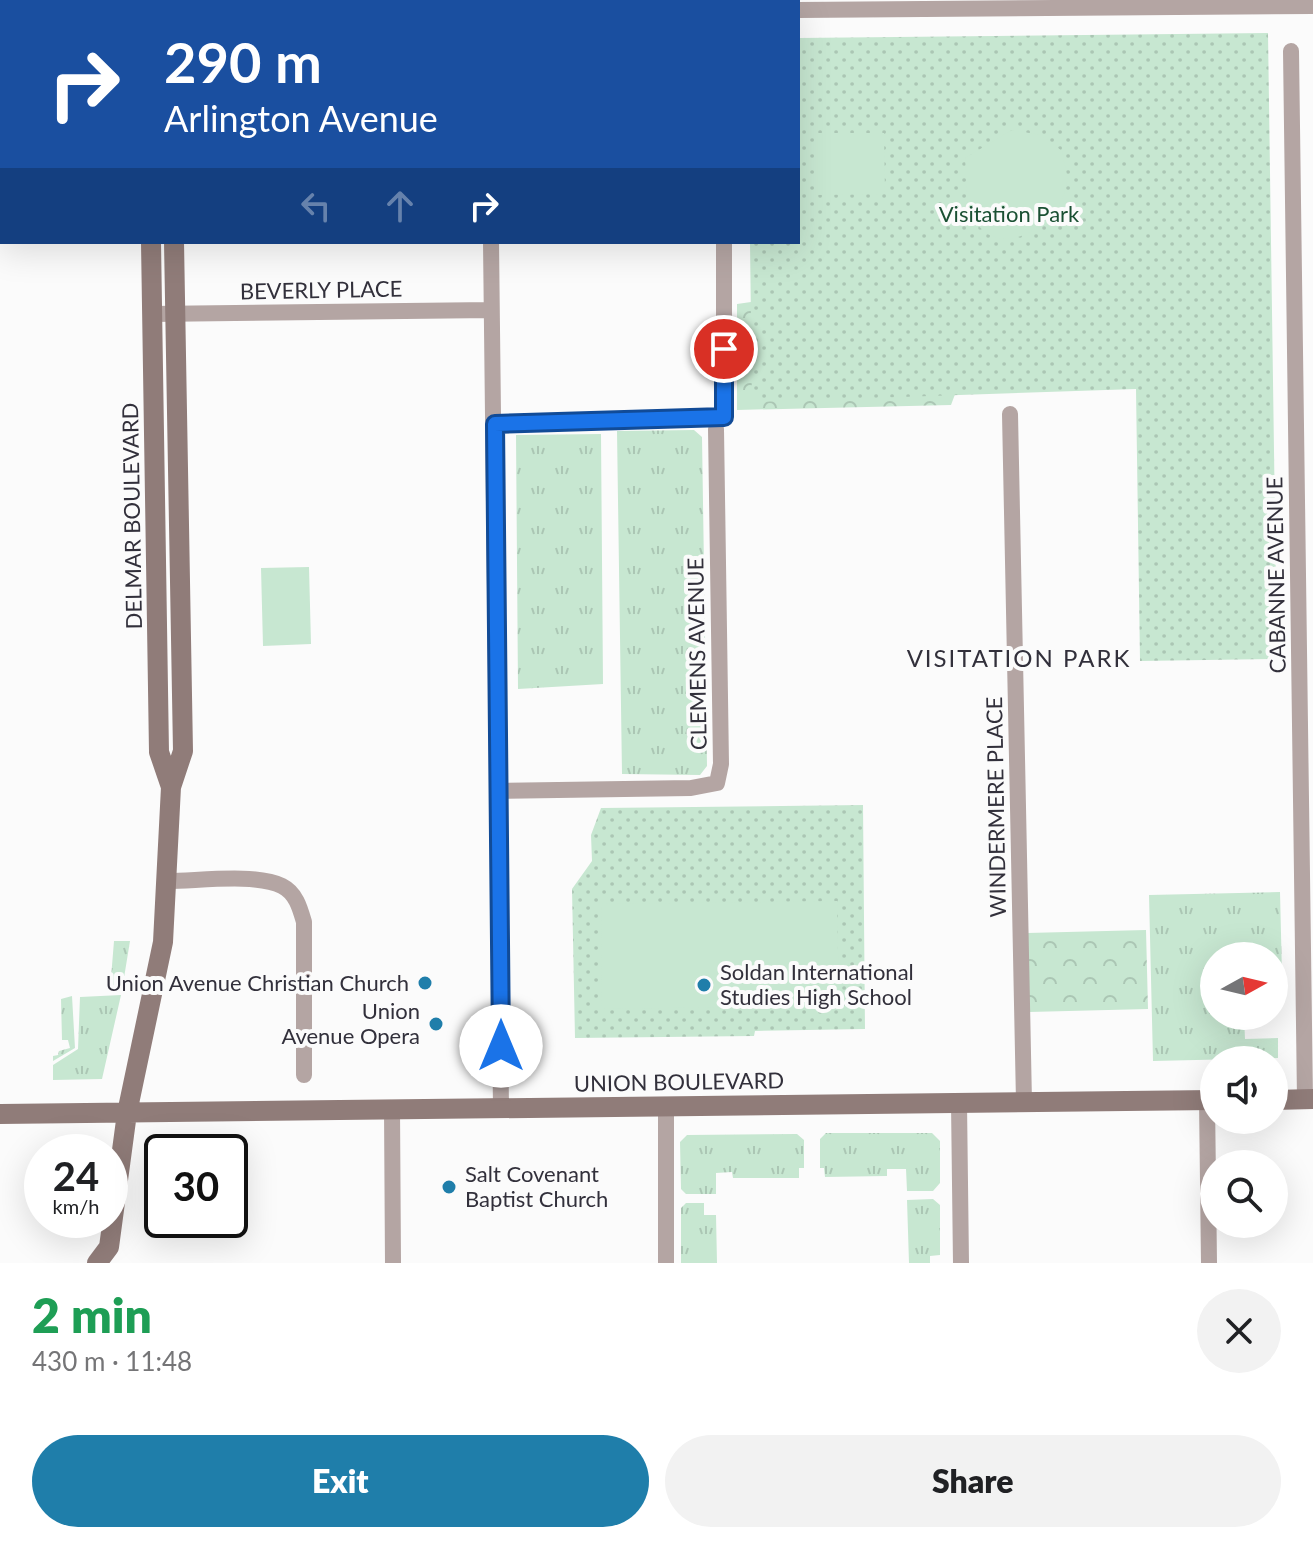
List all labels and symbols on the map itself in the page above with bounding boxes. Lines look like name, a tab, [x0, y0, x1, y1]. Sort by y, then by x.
park label: Visitation Park	[939, 200, 1080, 227]
street label: BEVERLY PLACE	[240, 275, 402, 304]
pin	[690, 315, 758, 383]
street label: DELMAR BOULEVARD	[116, 402, 147, 630]
street label: CABANNE AVENUE	[1260, 476, 1291, 674]
street label: CLEMENS AVENUE	[681, 558, 712, 750]
district label: VISITATION PARK	[907, 643, 1131, 672]
street label: WINDERMERE PLACE	[980, 696, 1011, 918]
north arrow	[1200, 942, 1288, 1030]
place label: Soldan International Studies High School	[720, 958, 914, 1010]
place label: Union Avenue Christian Church	[106, 969, 409, 996]
marker: Union Avenue Christian Church	[416, 974, 434, 992]
marker: Soldan International Studies High School	[695, 976, 713, 994]
place label: Union Avenue Opera	[281, 997, 420, 1049]
position arrow	[459, 1004, 543, 1088]
marker: Union Avenue Opera	[427, 1015, 445, 1033]
street label: UNION BOULEVARD	[574, 1066, 784, 1097]
speed limit sign: 30	[144, 1134, 248, 1238]
place label: Salt Covenant Baptist Church	[465, 1160, 608, 1212]
marker: Salt Covenant Baptist Church	[440, 1178, 458, 1196]

